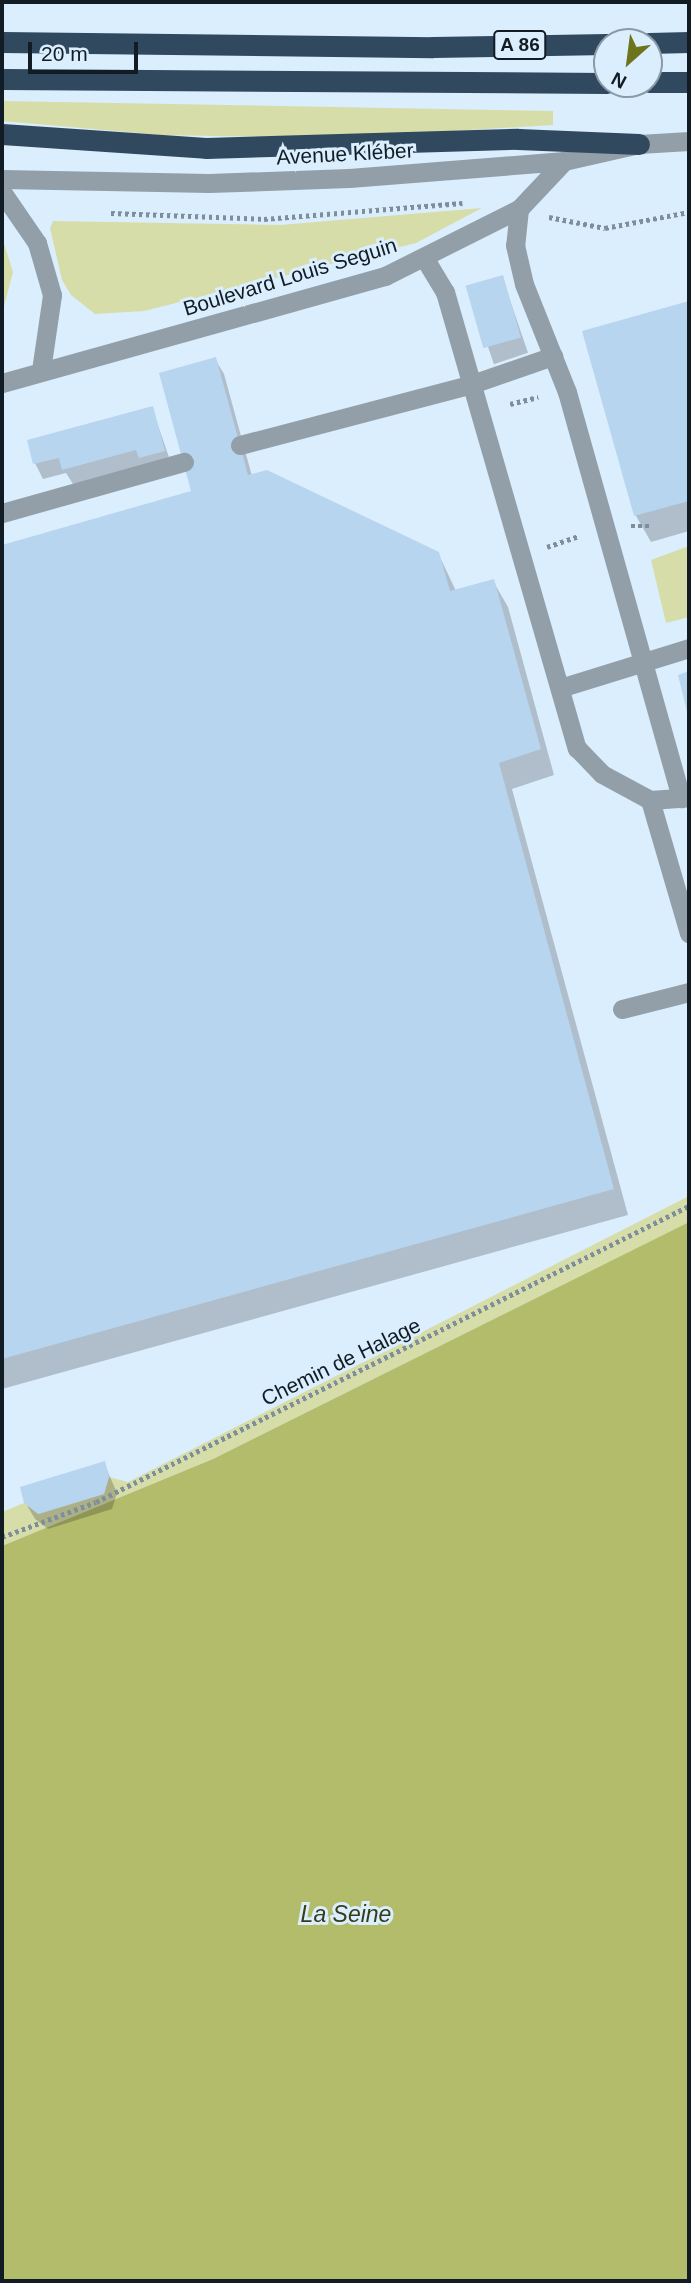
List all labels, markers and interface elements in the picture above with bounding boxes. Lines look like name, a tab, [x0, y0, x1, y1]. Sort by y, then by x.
scale bar	[32, 28, 142, 72]
north arrow	[593, 28, 663, 98]
road number: A 86	[492, 30, 548, 60]
text: 20 m	[41, 42, 88, 65]
text: N	[608, 68, 630, 93]
street label: Avenue Kléber	[276, 138, 414, 170]
street label: Boulevard Louis Seguin	[180, 233, 400, 321]
street label: Chemin de Halage	[257, 1313, 425, 1411]
water label: La Seine	[301, 1900, 391, 1928]

